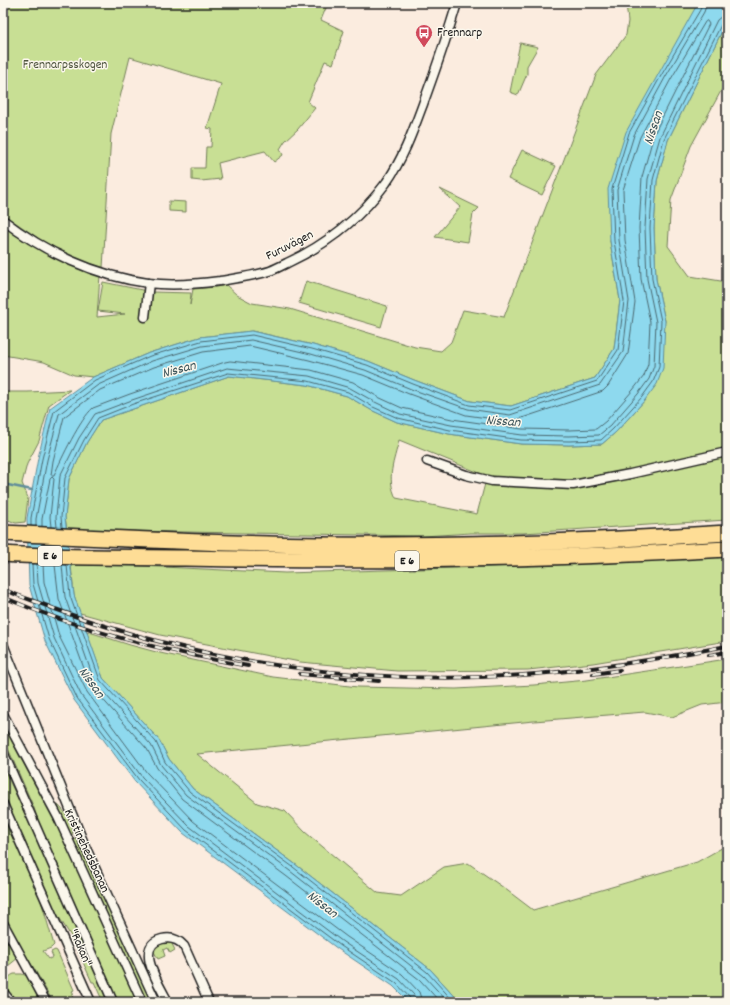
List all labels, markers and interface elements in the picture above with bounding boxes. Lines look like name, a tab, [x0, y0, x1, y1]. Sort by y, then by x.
bus stop icon: Frennarp	[414, 23, 434, 48]
place label: Frennarp	[437, 24, 482, 43]
park label: Frennarpsskogen	[23, 56, 107, 75]
water label: Nissan	[639, 108, 669, 147]
street label: Furuvägen	[263, 226, 317, 266]
water label: Nissan	[160, 356, 199, 384]
water label: Nissan	[485, 411, 521, 433]
road number: E 6	[38, 546, 62, 566]
road number: E 6	[395, 551, 419, 571]
water label: Nissan	[73, 663, 109, 703]
street label: Kristinehedsbanan	[58, 806, 114, 896]
water label: Nissan	[302, 887, 342, 924]
street label: "Rakan"	[63, 926, 97, 970]

